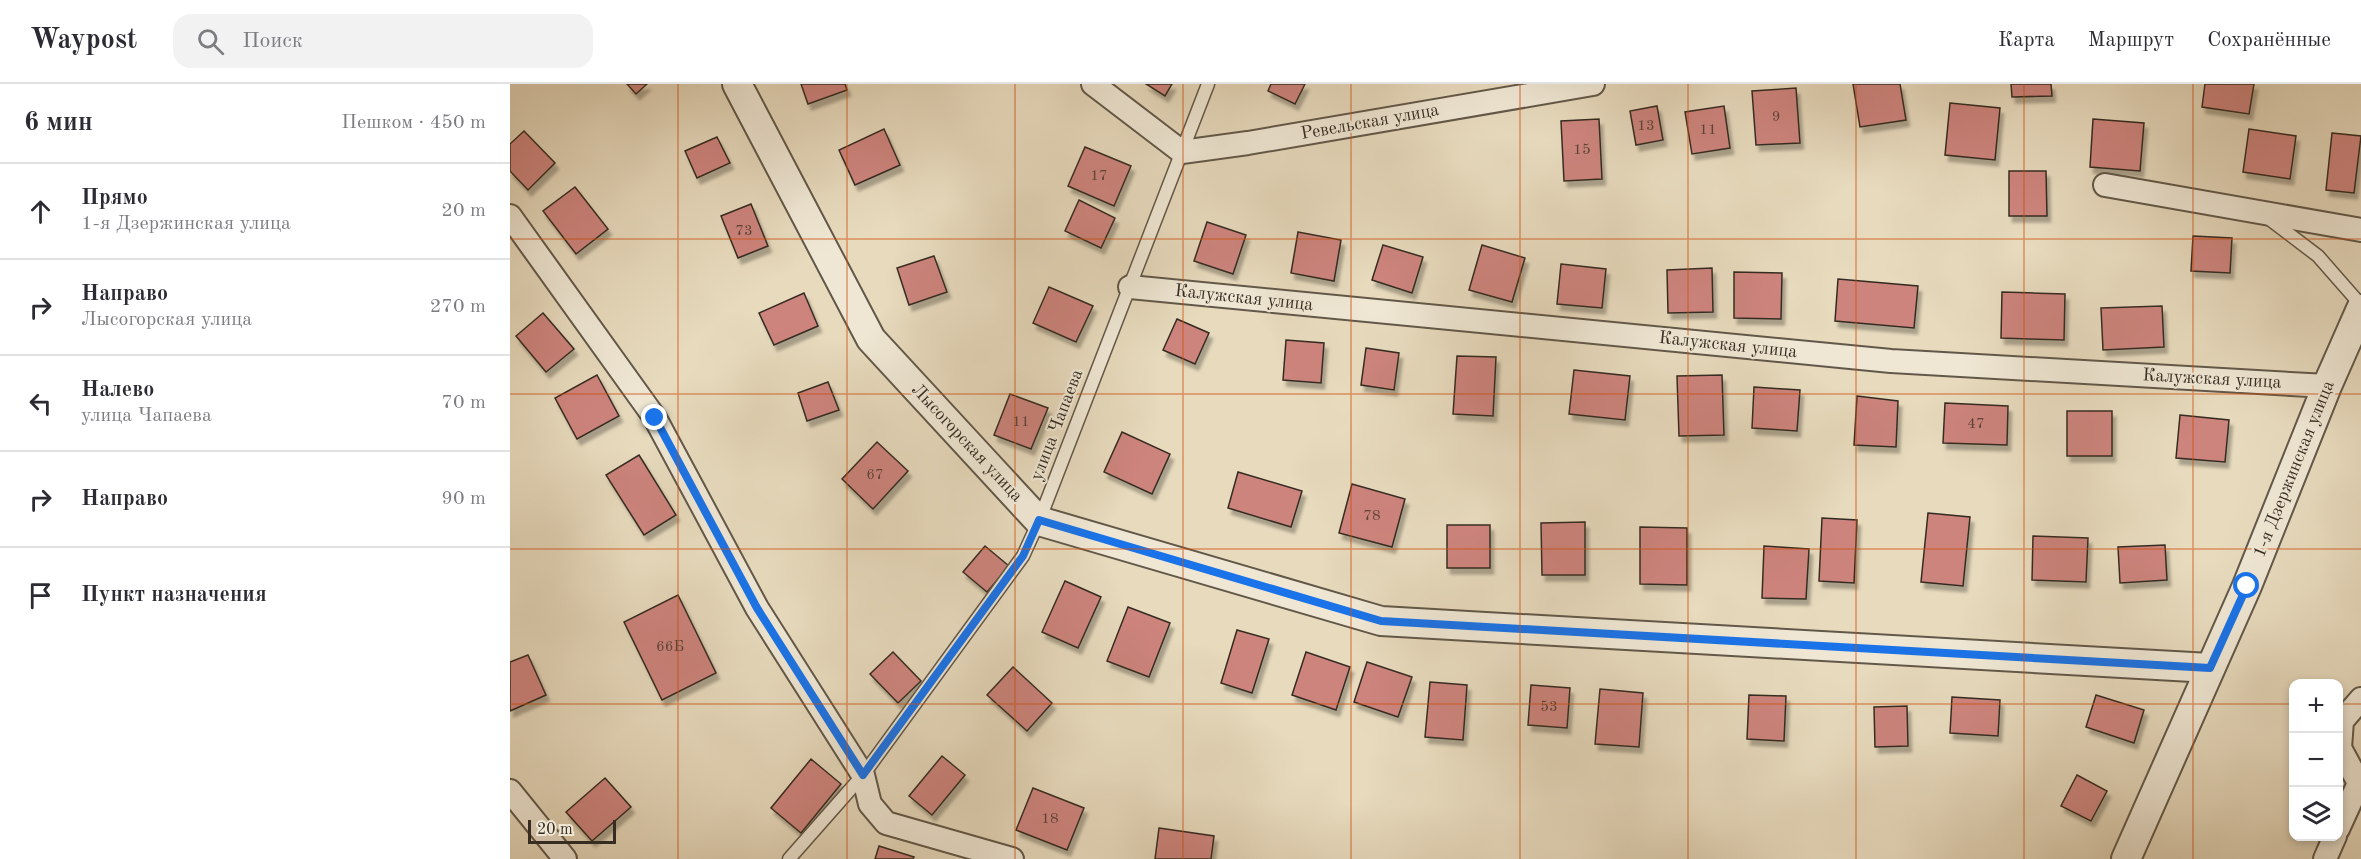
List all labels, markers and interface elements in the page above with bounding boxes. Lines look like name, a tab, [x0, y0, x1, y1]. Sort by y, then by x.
search box	[173, 14, 593, 68]
icon: search	[194, 25, 227, 58]
text: Waypost	[30, 27, 137, 55]
text: Поиск	[242, 30, 303, 52]
text: Карта	[1998, 30, 2055, 51]
text: Маршрут	[2088, 30, 2174, 51]
text: Сохранённые	[2207, 30, 2331, 51]
street label: Ревельская улица	[1299, 101, 1441, 143]
text: 6 мин	[24, 110, 93, 136]
house number: 9	[1772, 110, 1780, 125]
text: Пешком · 450 m	[341, 113, 486, 133]
house number: 13	[1637, 119, 1655, 134]
house number: 11	[1699, 123, 1717, 138]
house number: 15	[1573, 143, 1591, 158]
house number: 17	[1090, 169, 1108, 184]
text: Прямо	[81, 187, 148, 209]
icon: ahead	[24, 195, 57, 228]
text: 20 m	[441, 201, 486, 221]
text: 1-я Дзержинская улица	[81, 214, 291, 234]
house number: 73	[735, 224, 753, 239]
street label: Калужская улица	[1174, 282, 1314, 314]
text: Направо	[81, 283, 168, 305]
icon: right	[24, 291, 57, 324]
text: 270 m	[430, 297, 486, 317]
text: Лысогорская улица	[81, 310, 252, 330]
street label: Калужская улица	[1658, 329, 1798, 361]
street label: Калужская улица	[2142, 366, 2282, 392]
street label: улица Чапаева	[1028, 367, 1087, 483]
street label: 1-я Дзержинская улица	[2250, 378, 2338, 560]
text: Налево	[81, 379, 154, 401]
street label: Лысогорская улица	[908, 381, 1026, 506]
icon: left	[24, 387, 57, 420]
text: 70 m	[441, 393, 486, 413]
route end	[641, 404, 667, 430]
text: улица Чапаева	[81, 406, 212, 426]
house number: 11	[1012, 415, 1030, 430]
house number: 47	[1967, 417, 1985, 432]
house number: 67	[866, 468, 884, 483]
icon: right	[24, 483, 57, 516]
text: Направо	[81, 488, 168, 510]
text: 90 m	[441, 489, 486, 509]
house number: 78	[1363, 509, 1381, 524]
route start	[2233, 572, 2259, 598]
icon: arrive	[24, 579, 57, 612]
text: Пункт назначения	[81, 584, 267, 606]
house number: 66Б	[656, 640, 684, 655]
map controls	[2289, 679, 2343, 841]
button: +	[2289, 679, 2343, 733]
house number: 53	[1540, 700, 1558, 715]
button: −	[2289, 733, 2343, 787]
button: layers	[2289, 787, 2343, 841]
house number: 18	[1041, 812, 1059, 827]
scale bar	[528, 817, 616, 844]
text: 20 m	[537, 822, 573, 838]

